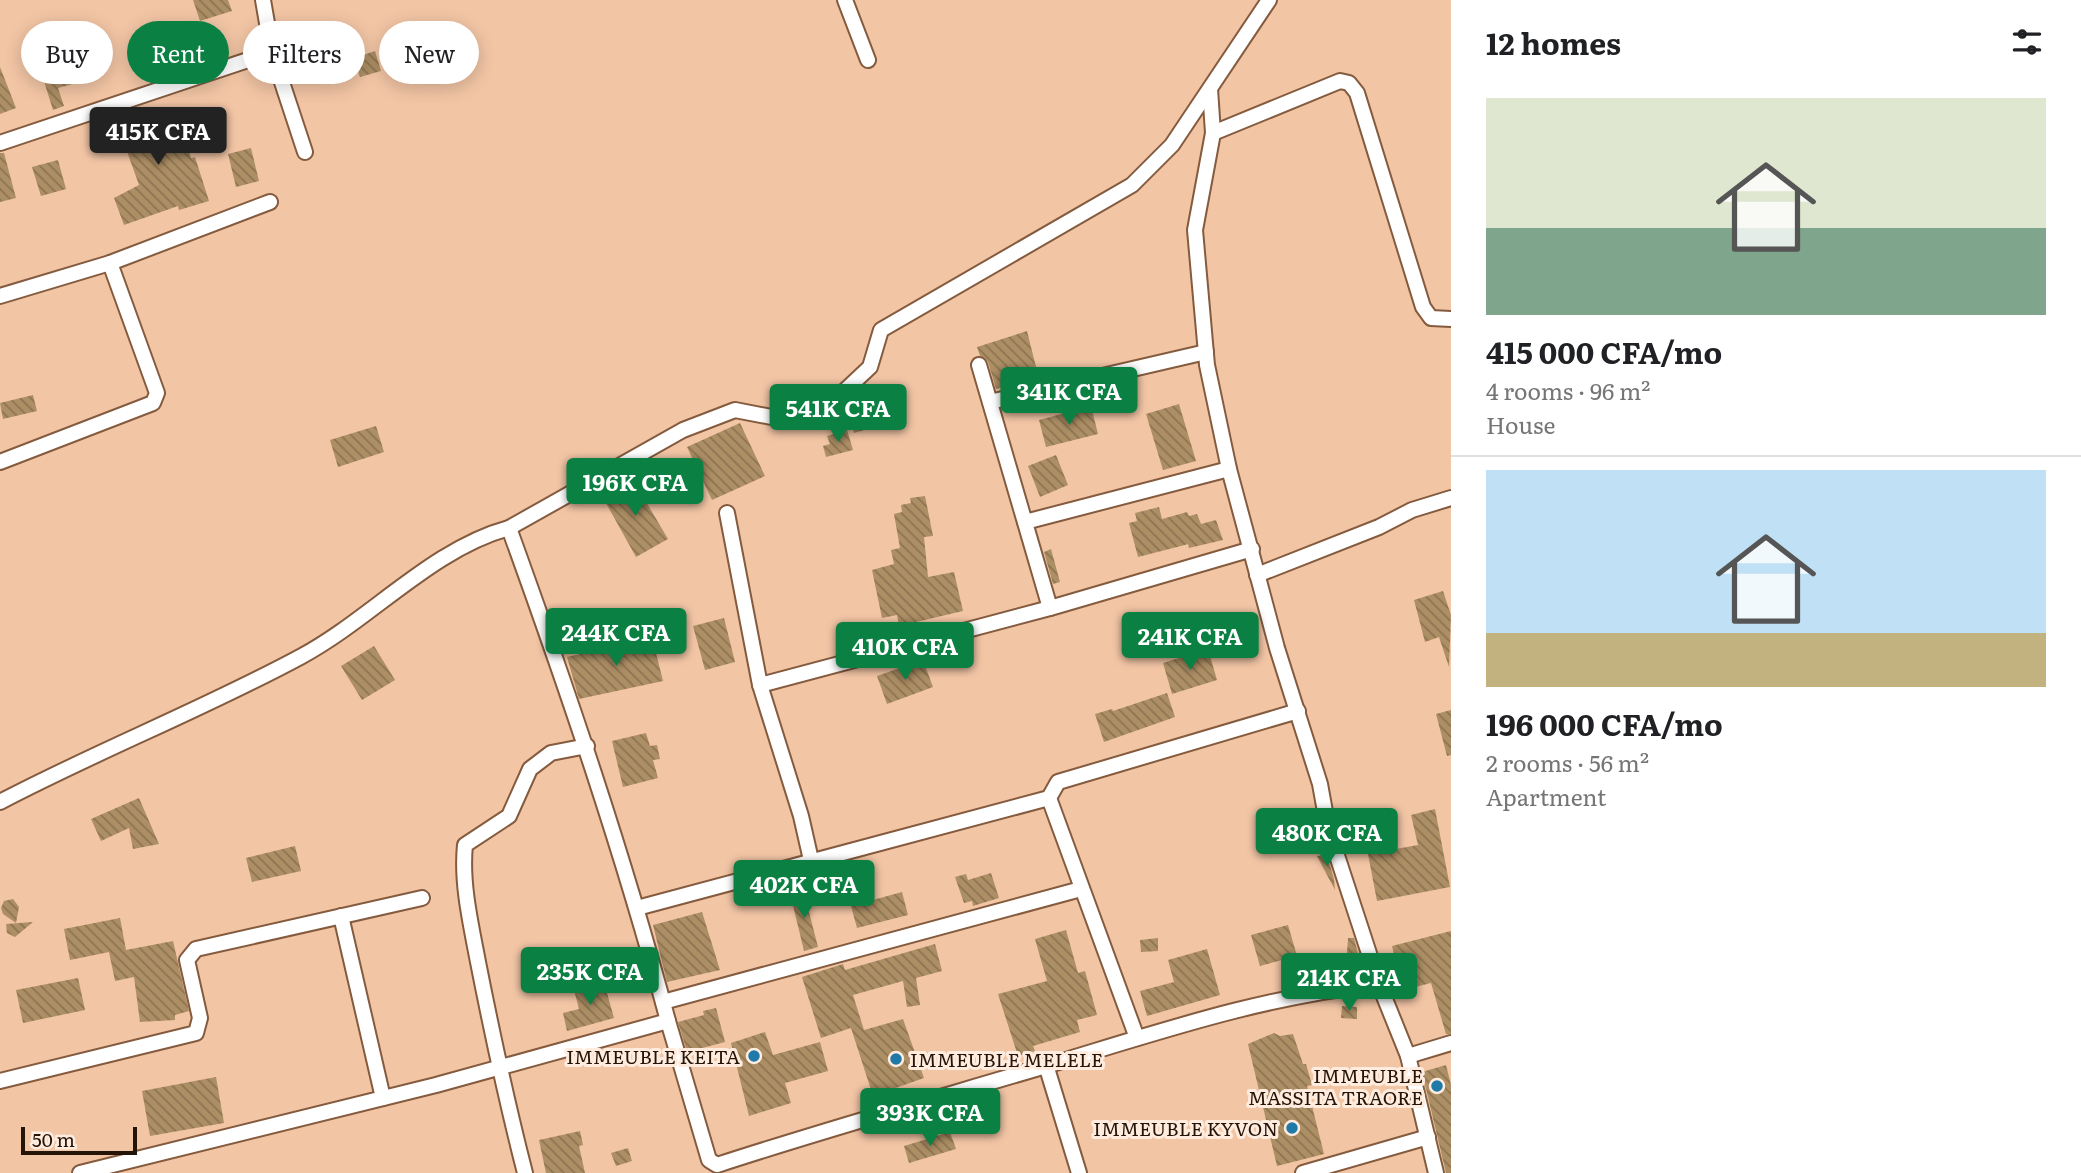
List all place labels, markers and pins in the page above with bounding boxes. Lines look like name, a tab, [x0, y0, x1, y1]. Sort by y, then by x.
pin: 415K CFA	[86, 108, 230, 167]
pin: 341K CFA	[997, 368, 1141, 427]
pin: 541K CFA	[766, 384, 910, 444]
pin: 196K CFA	[563, 458, 707, 518]
pin: 244K CFA	[544, 608, 688, 668]
pin: 241K CFA	[1118, 612, 1262, 672]
pin: 410K CFA	[833, 622, 977, 682]
pin: 480K CFA	[1255, 808, 1399, 868]
pin: 402K CFA	[732, 860, 876, 920]
pin: 235K CFA	[518, 948, 662, 1007]
pin: 214K CFA	[1277, 954, 1421, 1013]
place label: IMMEUBLE KEITA	[566, 1042, 740, 1070]
place label: IMMEUBLE MELELE	[910, 1045, 1103, 1073]
marker: IMMEUBLE KEITA	[746, 1048, 762, 1064]
marker: IMMEUBLE MELELE	[888, 1051, 904, 1067]
place label: IMMEUBLE MASSITA TRAORE	[1248, 1061, 1423, 1111]
marker: IMMEUBLE MASSITA TRAORE	[1429, 1078, 1445, 1094]
pin: 393K CFA	[858, 1088, 1002, 1148]
place label: IMMEUBLE KYVON	[1093, 1114, 1278, 1142]
marker: IMMEUBLE KYVON	[1284, 1120, 1300, 1136]

